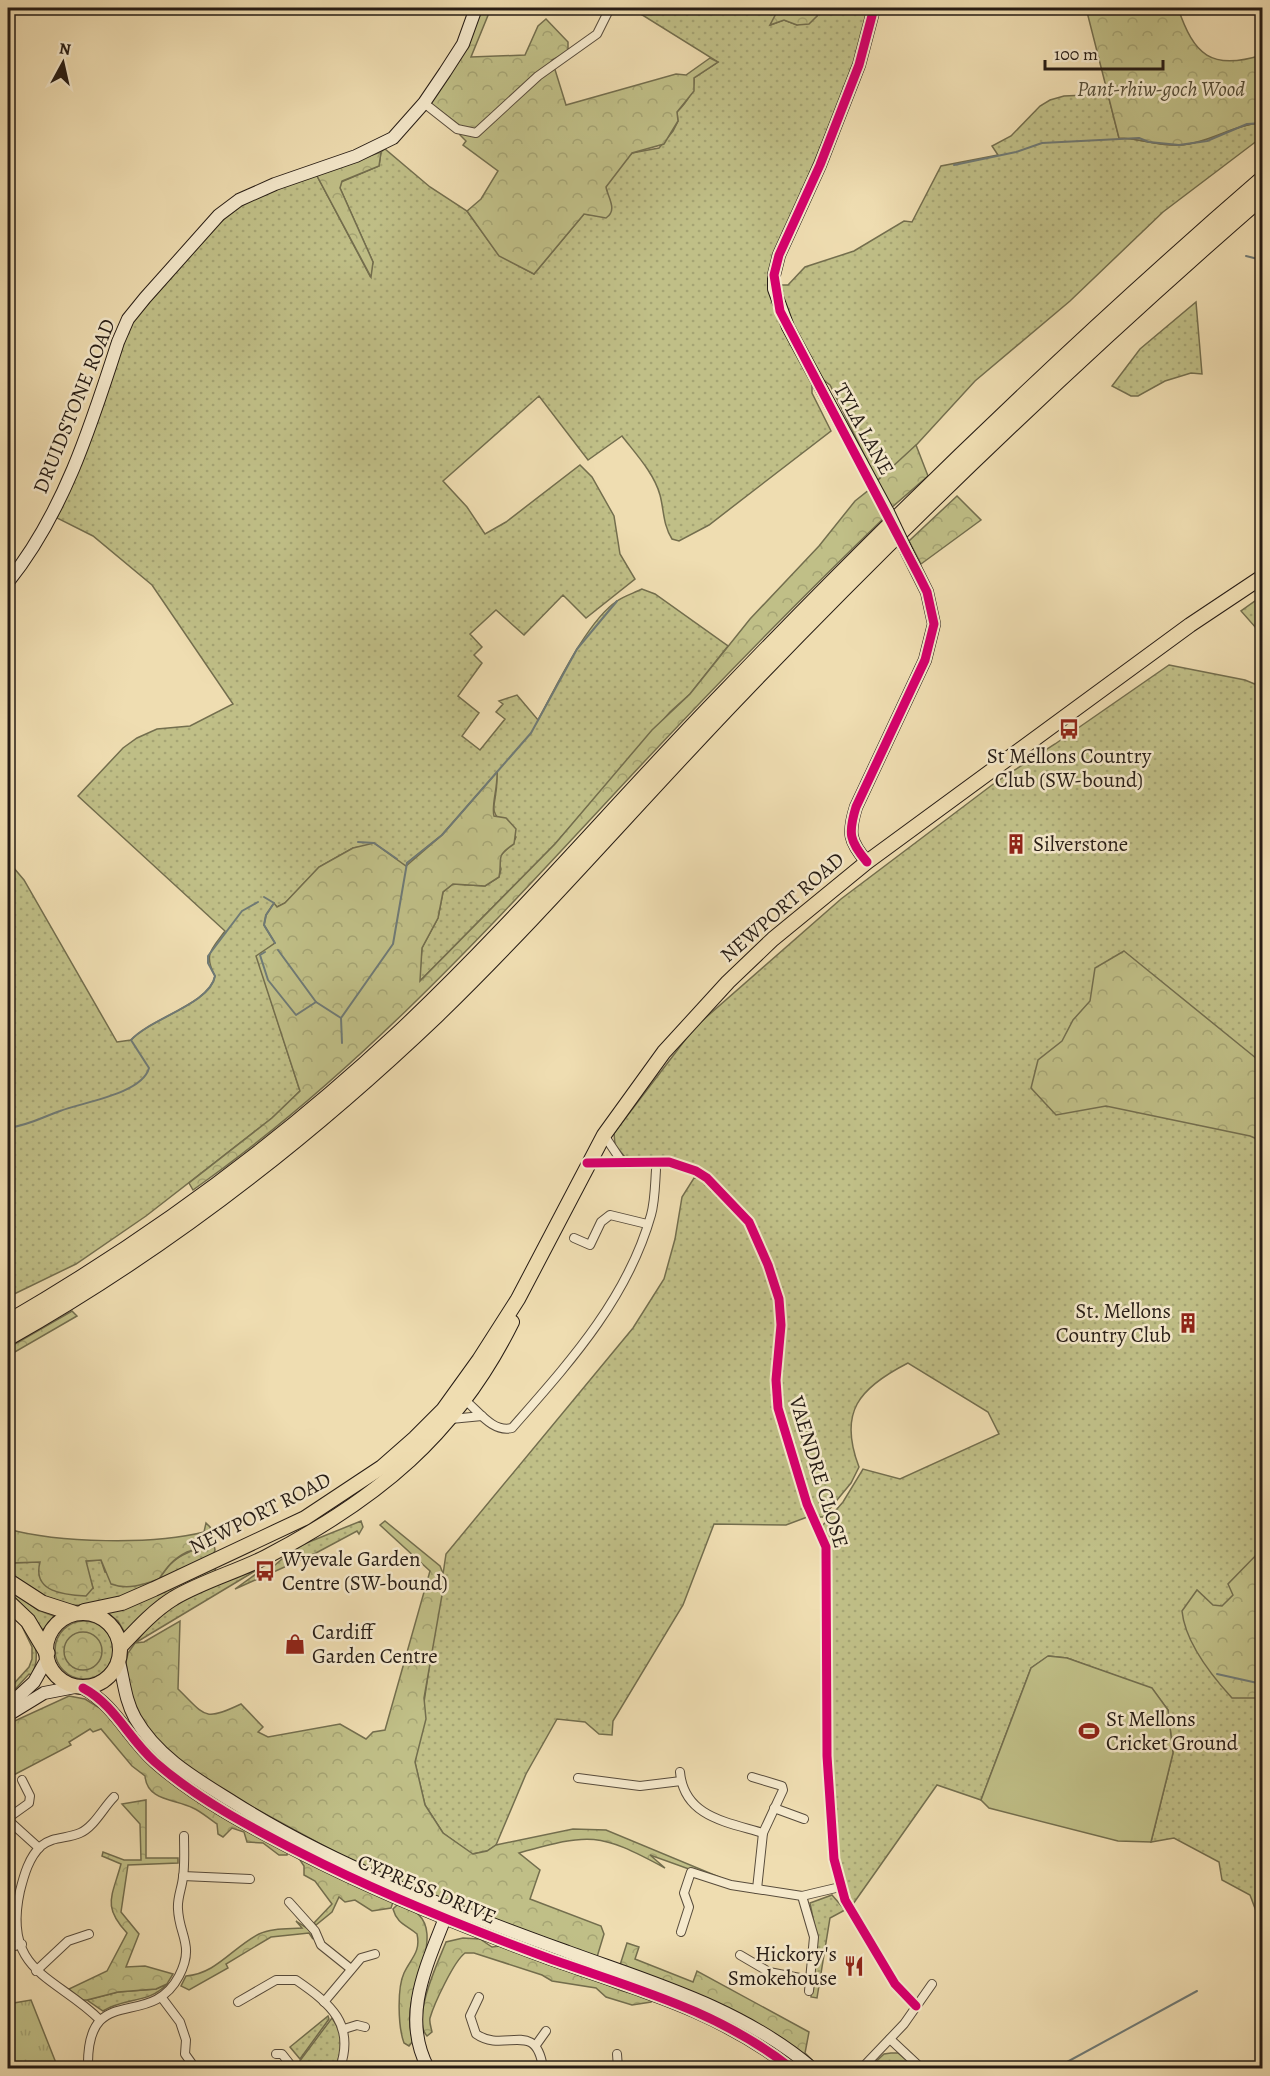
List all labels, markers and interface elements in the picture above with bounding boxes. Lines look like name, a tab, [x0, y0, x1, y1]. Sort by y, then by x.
north arrow	[33, 33, 93, 93]
scale bar	[1045, 33, 1164, 71]
text: N	[58, 37, 73, 61]
text: 100 m	[1054, 42, 1098, 66]
park label: Pant-rhiw-goch Wood	[1077, 75, 1245, 103]
street label: DRUIDSTONE ROAD	[26, 314, 122, 498]
street label: TYLA LANE	[827, 378, 901, 480]
bus stop icon: St Mellons Country Club (SW-bound)	[1057, 717, 1081, 741]
place label: St Mellons Country Club (SW-bound)	[987, 742, 1152, 794]
place label: Silverstone	[1033, 830, 1128, 858]
building icon: Silverstone	[1004, 832, 1028, 856]
street label: NEWPORT ROAD	[714, 845, 850, 969]
place label: St. Mellons Country Club	[1056, 1297, 1171, 1349]
building icon: St. Mellons Country Club	[1176, 1311, 1200, 1335]
street label: VAENDRE CLOSE	[782, 1392, 855, 1552]
street label: NEWPORT ROAD	[184, 1465, 336, 1561]
place label: Wyevale Garden Centre (SW-bound)	[281, 1545, 448, 1597]
bus stop icon: Wyevale Garden Centre (SW-bound)	[253, 1559, 277, 1583]
place label: Cardiff Garden Centre	[312, 1618, 438, 1670]
shop icon: Cardiff Garden Centre	[283, 1632, 307, 1656]
place label: St Mellons Cricket Ground	[1106, 1705, 1239, 1757]
sports icon: St Mellons Cricket Ground	[1077, 1719, 1101, 1743]
street label: CYPRESS DRIVE	[353, 1847, 501, 1931]
place label: Hickory's Smokehouse	[728, 1940, 837, 1992]
restaurant icon: Hickory's Smokehouse	[842, 1954, 866, 1978]

